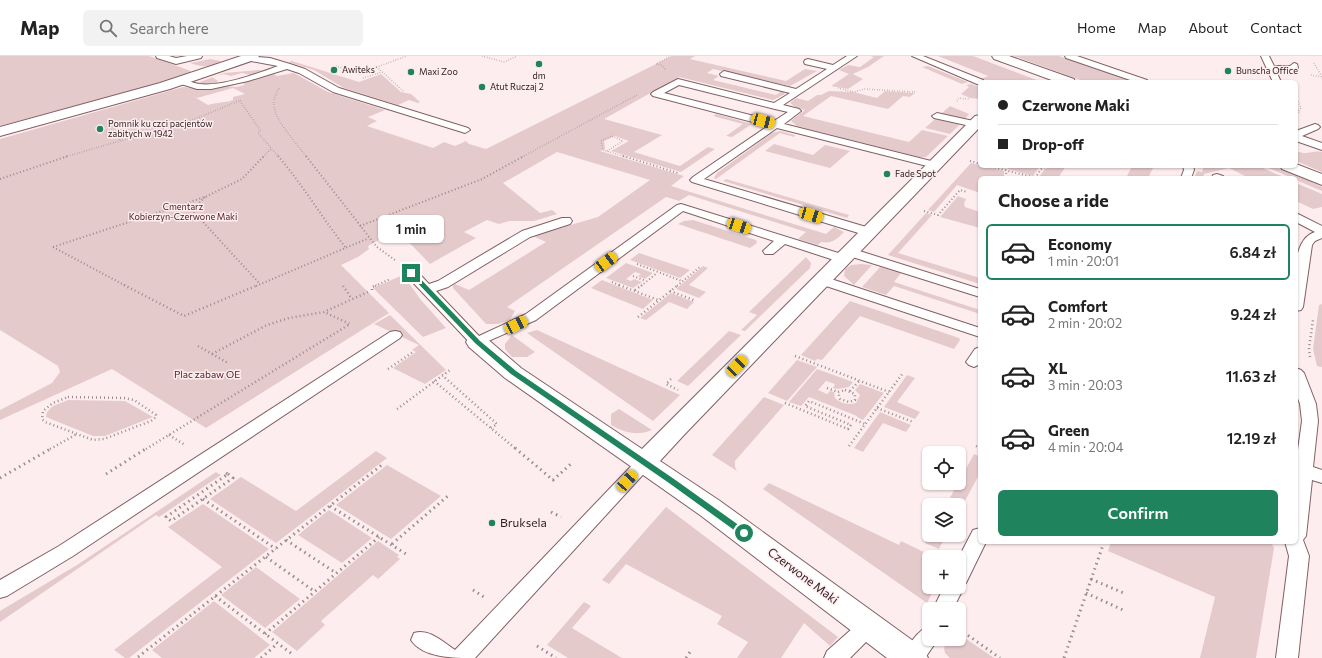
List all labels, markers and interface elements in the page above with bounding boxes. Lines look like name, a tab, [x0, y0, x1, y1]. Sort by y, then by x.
search box	[83, 10, 363, 46]
text: Map	[20, 16, 59, 39]
icon: search	[97, 17, 119, 39]
text: Search here	[129, 19, 209, 37]
text: Home	[1077, 19, 1116, 36]
text: Map	[1138, 19, 1166, 36]
text: About	[1188, 19, 1228, 36]
text: Contact	[1250, 19, 1302, 36]
marker: dm	[534, 59, 544, 69]
place label: Awiteks	[342, 64, 375, 75]
marker: Awiteks	[329, 65, 339, 75]
place label: Bunscha Office	[1236, 65, 1298, 76]
place label: Maxi Zoo	[419, 66, 458, 77]
marker: Bunscha Office	[1223, 66, 1233, 76]
marker: Maxi Zoo	[406, 67, 416, 77]
place label: dm	[532, 70, 546, 81]
place label: Atut Ruczaj 2	[490, 81, 544, 92]
marker: Atut Ruczaj 2	[477, 82, 487, 92]
text: Czerwone Maki	[1022, 96, 1130, 114]
car	[750, 112, 776, 130]
place label: Pomnik ku czci pacjentów zabitych w 1942	[108, 118, 213, 139]
marker: Pomnik ku czci pacjentów zabitych w 1942	[95, 124, 105, 134]
text: Drop-off	[1022, 135, 1084, 153]
place label: Fade Spot	[895, 168, 936, 179]
marker: Fade Spot	[882, 169, 892, 179]
text: Choose a ride	[998, 189, 1109, 211]
park label: Cmentarz Kobierzyn-Czerwone Maki	[129, 201, 237, 222]
car	[798, 206, 824, 224]
callout: 1 min	[378, 215, 444, 243]
car	[726, 217, 752, 235]
text: 1 min	[396, 221, 426, 237]
icon: car	[1000, 234, 1036, 270]
text: Economy	[1048, 235, 1112, 253]
text: 6.84 zł	[1230, 243, 1276, 261]
car	[593, 250, 619, 274]
text: 1 min · 20:01	[1048, 253, 1119, 269]
route end	[402, 264, 420, 282]
icon: car	[1000, 296, 1036, 332]
text: Comfort	[1048, 297, 1108, 315]
text: 9.24 zł	[1230, 305, 1276, 323]
car	[503, 314, 529, 336]
text: 2 min · 20:02	[1048, 315, 1122, 331]
car	[724, 353, 750, 379]
icon: car	[1000, 358, 1036, 394]
text: XL	[1048, 359, 1067, 377]
text: 11.63 zł	[1226, 367, 1276, 385]
park label: Plac zabaw OE	[174, 368, 240, 380]
text: 3 min · 20:03	[1048, 377, 1123, 393]
icon: car	[1000, 420, 1036, 456]
text: Green	[1048, 421, 1089, 439]
text: 12.19 zł	[1227, 429, 1276, 447]
text: 4 min · 20:04	[1048, 439, 1123, 455]
map controls	[922, 446, 966, 646]
button: locate	[922, 446, 966, 490]
car	[615, 468, 639, 494]
button: Confirm	[998, 490, 1278, 536]
button: layers	[922, 498, 966, 542]
place label: Bruksela	[500, 515, 547, 529]
marker: Bruksela	[487, 518, 497, 528]
route start	[735, 524, 753, 542]
street label: Czerwone Maki	[766, 544, 842, 606]
button: +	[922, 550, 966, 594]
button: −	[922, 602, 966, 646]

